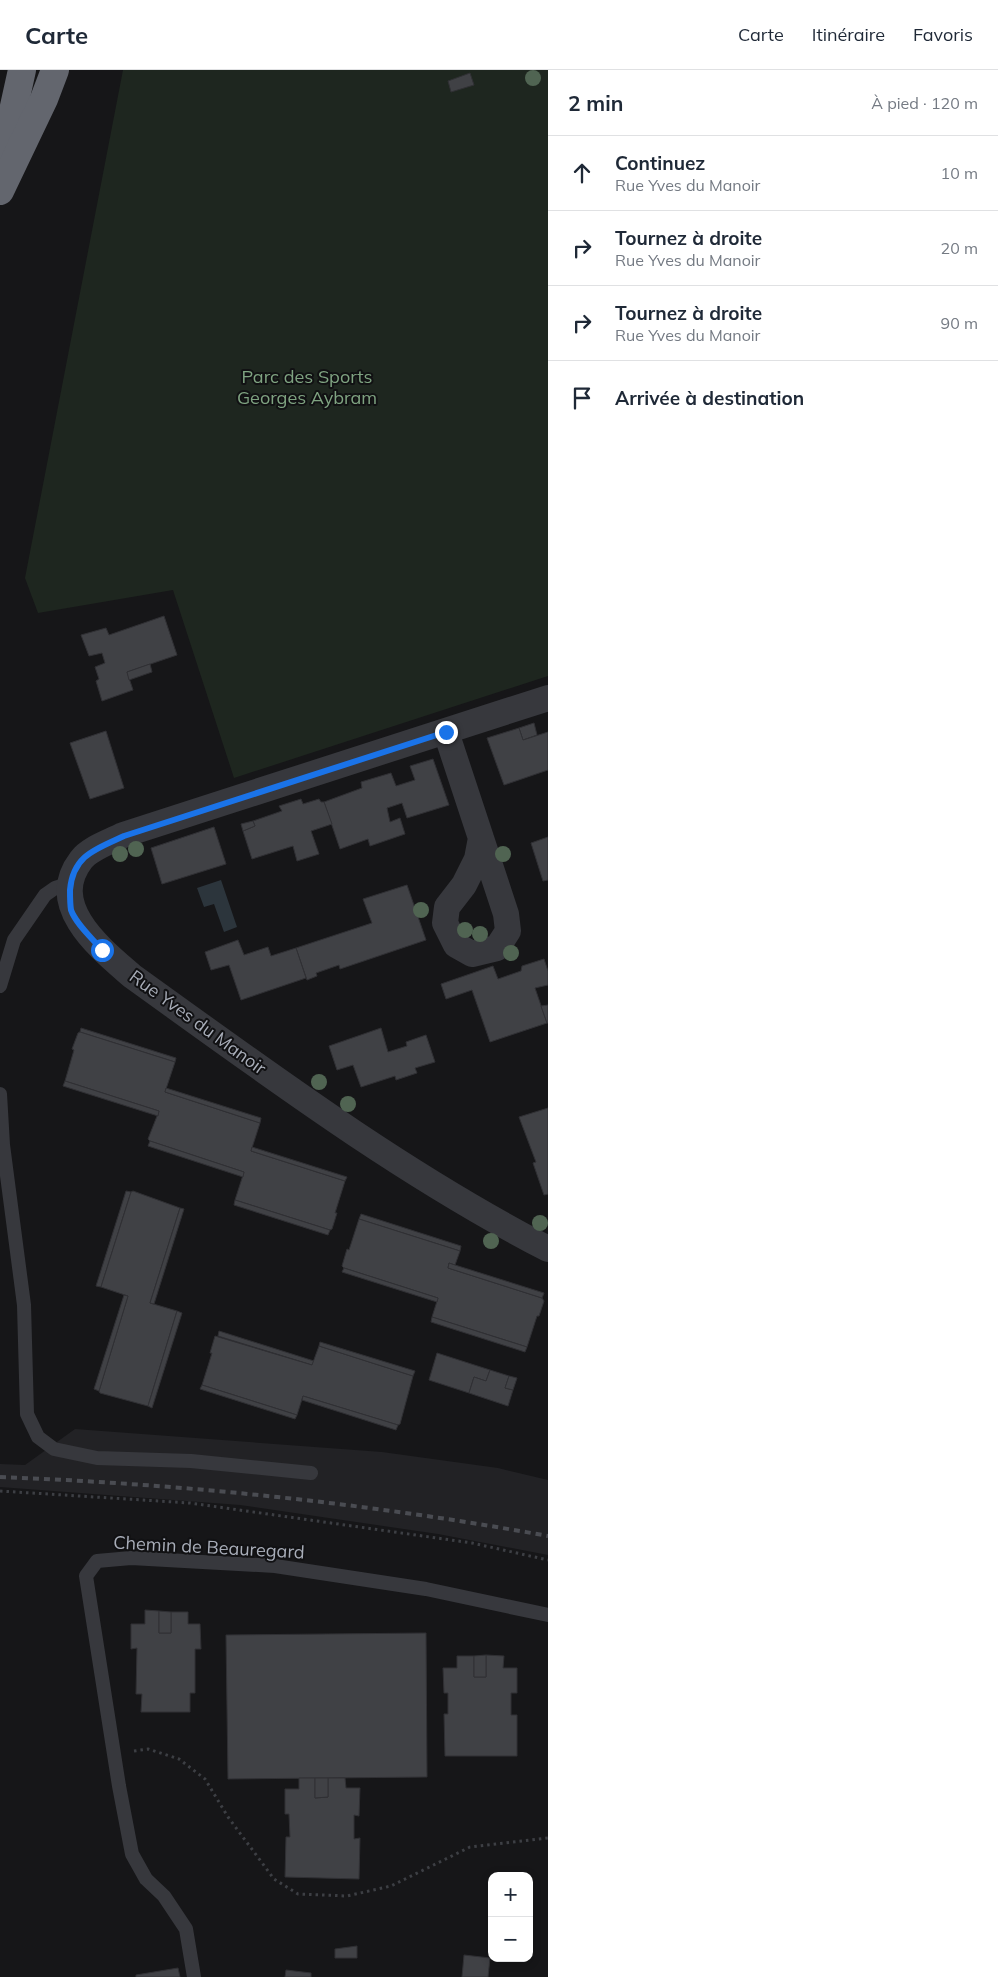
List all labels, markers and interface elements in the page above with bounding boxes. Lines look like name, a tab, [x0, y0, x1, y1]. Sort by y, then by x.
text: Carte	[25, 20, 88, 50]
text: Carte	[738, 23, 784, 46]
text: Itinéraire	[812, 23, 885, 46]
text: Favoris	[913, 23, 973, 46]
text: 2 min	[568, 90, 623, 116]
text: À pied · 120 m	[871, 93, 978, 113]
text: Continuez	[615, 151, 705, 175]
icon: ahead	[568, 159, 596, 187]
text: 10 m	[941, 163, 978, 183]
text: Rue Yves du Manoir	[615, 175, 760, 195]
text: Tournez à droite	[615, 226, 762, 250]
icon: right	[568, 234, 596, 262]
text: 20 m	[941, 238, 978, 258]
text: Rue Yves du Manoir	[615, 250, 760, 270]
text: Tournez à droite	[615, 301, 762, 325]
icon: right	[568, 309, 596, 337]
text: 90 m	[941, 313, 978, 333]
text: Rue Yves du Manoir	[615, 325, 760, 345]
park label: Parc des Sports Georges Aybram	[237, 365, 377, 409]
icon: arrive	[568, 384, 596, 412]
text: Arrivée à destination	[615, 386, 804, 410]
route end	[435, 721, 458, 744]
route start	[91, 939, 114, 962]
street label: Rue Yves du Manoir	[125, 965, 271, 1080]
street label: Chemin de Beauregard	[113, 1531, 305, 1563]
map controls	[488, 1872, 533, 1962]
button: +	[488, 1872, 533, 1917]
button: −	[488, 1917, 533, 1962]

